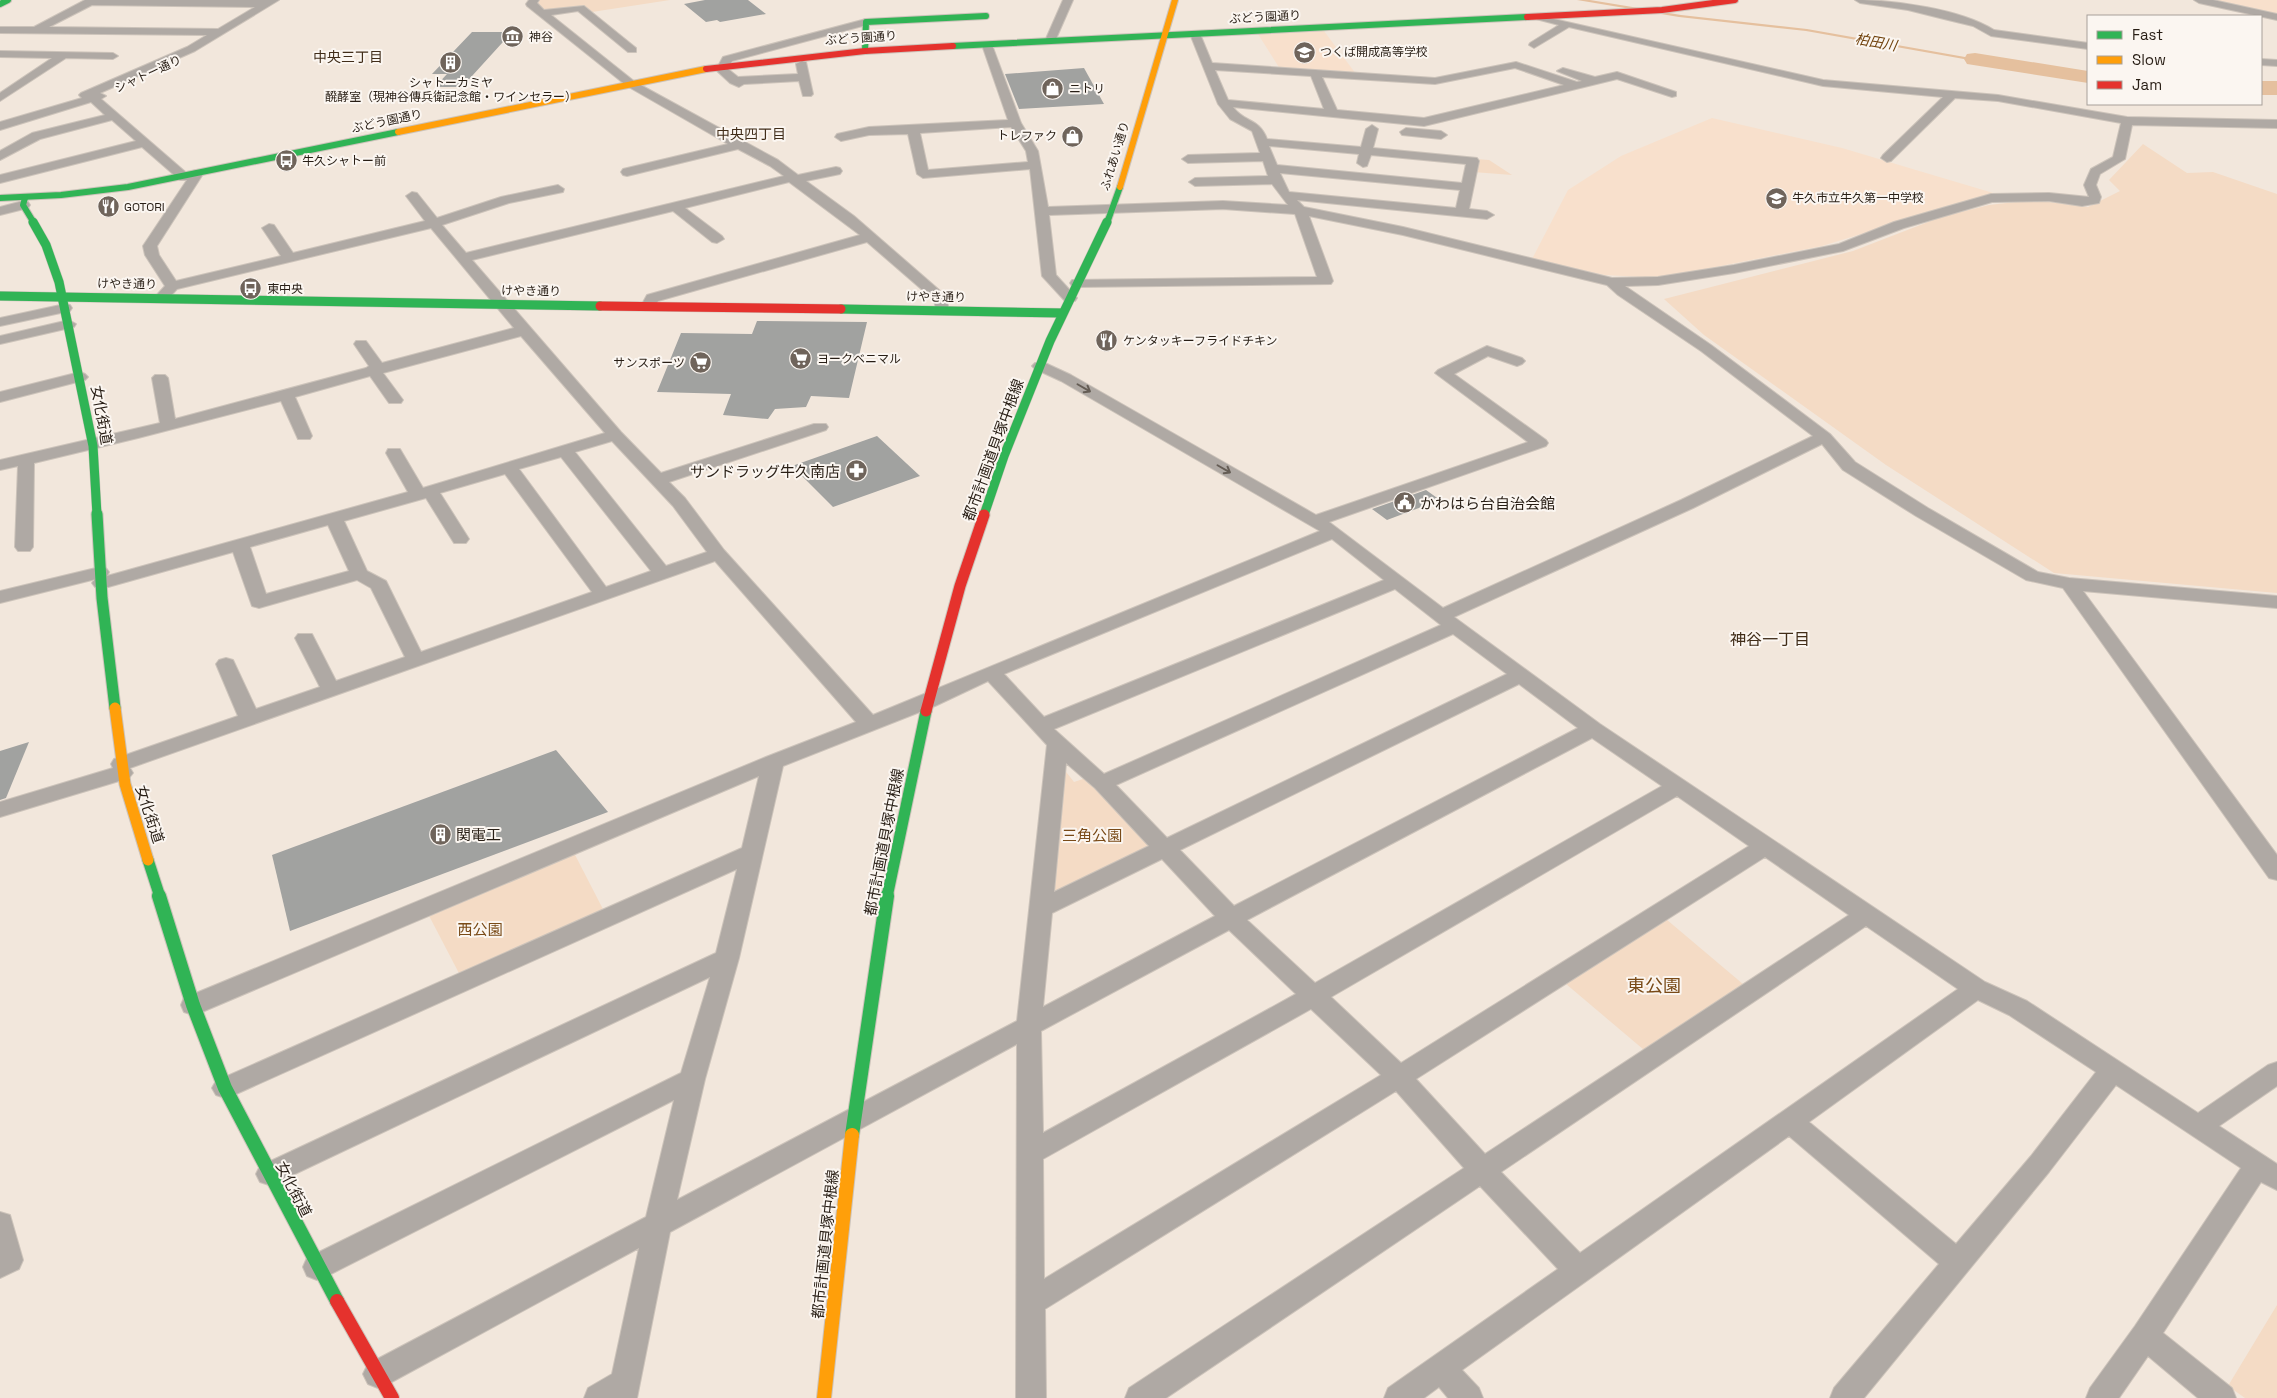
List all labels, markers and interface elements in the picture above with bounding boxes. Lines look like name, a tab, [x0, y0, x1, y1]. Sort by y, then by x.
street label: ぶどう園通り	[1229, 7, 1301, 27]
legend	[2087, 15, 2262, 105]
museum icon: 神谷	[501, 25, 525, 49]
text: Fast	[2132, 25, 2163, 44]
street label: ぶどう園通り	[825, 28, 897, 48]
place label: 神谷	[529, 29, 553, 45]
water label: 柏田川	[1854, 29, 1900, 55]
school or university icon: つくば開成高等学校	[1292, 40, 1316, 64]
place label: つくば開成高等学校	[1320, 44, 1428, 60]
district label: 中央三丁目	[313, 48, 383, 66]
building icon: シャトーカミヤ 醗酵室（現神谷傳兵衛記念館・ワインセラー）	[439, 50, 463, 74]
text: Slow	[2132, 50, 2166, 69]
street label: シャトー通り	[112, 52, 184, 96]
place label: シャトーカミヤ 醗酵室（現神谷傳兵衛記念館・ワインセラー）	[325, 75, 577, 105]
text: Jam	[2132, 75, 2162, 94]
shop icon: ニトリ	[1041, 77, 1065, 101]
place label: ニトリ	[1069, 81, 1105, 97]
street label: ぶどう園通り	[350, 106, 424, 136]
street label: ふれあい通り	[1097, 119, 1133, 193]
shop icon: トレファク	[1061, 124, 1085, 148]
district label: 中央四丁目	[716, 125, 786, 143]
place label: トレファク	[997, 128, 1057, 144]
bus stop icon: 牛久シャトー前	[274, 149, 298, 173]
place label: 牛久シャトー前	[302, 153, 386, 169]
school or university icon: 牛久市立牛久第一中学校	[1764, 186, 1788, 210]
place label: 牛久市立牛久第一中学校	[1792, 190, 1924, 206]
restaurant icon: GOTORI	[96, 195, 120, 219]
place label: GOTORI	[124, 199, 165, 215]
street label: けやき通り	[97, 275, 157, 293]
bus stop icon: 東中央	[239, 277, 263, 301]
place label: 東中央	[267, 281, 303, 297]
street label: けやき通り	[501, 282, 561, 300]
street label: けやき通り	[906, 288, 966, 306]
restaurant icon: ケンタッキーフライドチキン	[1095, 329, 1119, 353]
place label: ケンタッキーフライドチキン	[1123, 333, 1278, 349]
supermarket icon: ヨークベニマル	[789, 347, 813, 371]
supermarket icon: サンスポーツ	[689, 351, 713, 375]
place label: ヨークベニマル	[817, 351, 901, 367]
place label: サンスポーツ	[613, 355, 685, 371]
street label: 都市計画道貝塚中根線	[958, 376, 1028, 524]
one-way arrow	[1076, 383, 1090, 393]
street label: 女化街道	[87, 384, 117, 446]
pharmacy icon: サンドラッグ牛久南店	[844, 459, 868, 483]
place label: サンドラッグ牛久南店	[690, 462, 840, 481]
one-way arrow	[1217, 464, 1231, 474]
public building icon: かわはら台自治会館	[1392, 491, 1416, 515]
place label: かわはら台自治会館	[1420, 494, 1555, 513]
district label: 神谷一丁目	[1730, 629, 1810, 650]
street label: 都市計画道貝塚中根線	[860, 767, 908, 917]
street label: 女化街道	[132, 783, 168, 845]
building icon: 関電工	[428, 822, 452, 846]
place label: 関電工	[456, 825, 501, 844]
park label: 三角公園	[1062, 826, 1122, 845]
park label: 西公園	[457, 920, 503, 939]
park label: 東公園	[1627, 974, 1681, 997]
street label: 女化街道	[272, 1158, 316, 1220]
street label: 都市計画道貝塚中根線	[808, 1168, 842, 1320]

